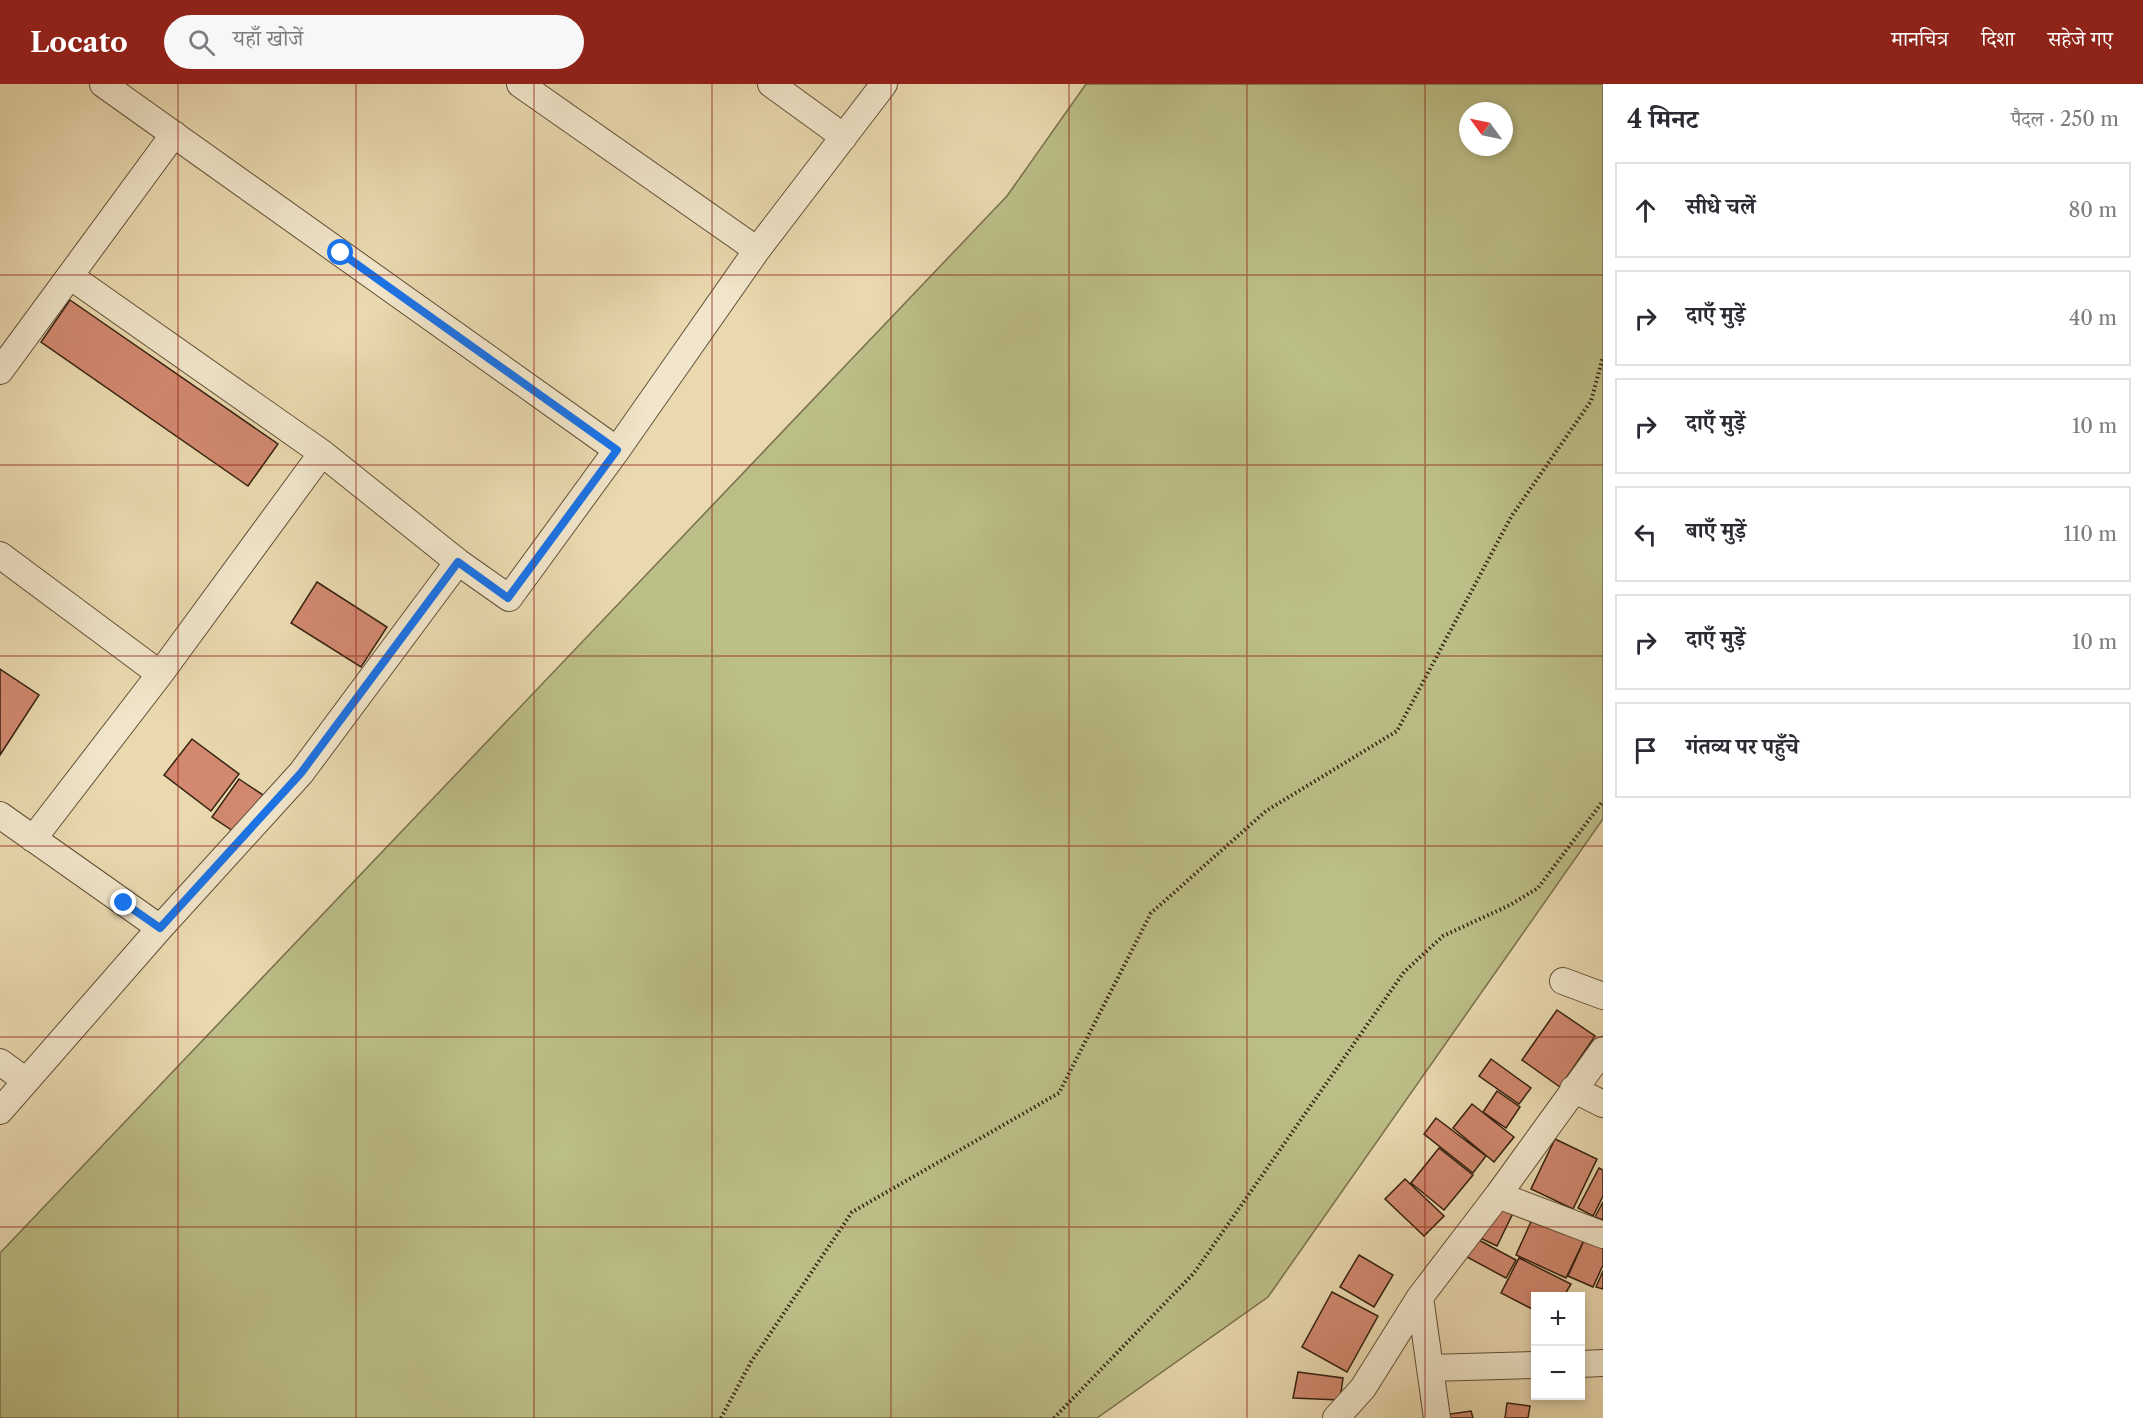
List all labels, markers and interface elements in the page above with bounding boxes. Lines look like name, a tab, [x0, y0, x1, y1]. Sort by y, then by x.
search box	[164, 15, 584, 69]
text: Locato	[30, 25, 128, 59]
text: यहाँ खोजें	[233, 25, 303, 52]
icon: search	[185, 26, 218, 59]
text: मानचित्र	[1891, 26, 1948, 51]
text: दिशा	[1981, 26, 2015, 51]
text: सहेजे गए	[2048, 26, 2113, 51]
north arrow	[1459, 102, 1513, 156]
text: 4 मिनट	[1627, 103, 1698, 135]
text: पैदल · 250 m	[2011, 107, 2119, 131]
text: सीधे चलें	[1686, 193, 1755, 220]
icon: ahead	[1629, 194, 1662, 227]
text: 80 m	[2069, 198, 2117, 222]
route start	[327, 239, 353, 265]
text: दाएँ मुड़ें	[1686, 301, 1745, 328]
icon: right	[1629, 302, 1662, 335]
text: 40 m	[2069, 306, 2117, 330]
text: दाएँ मुड़ें	[1686, 409, 1745, 436]
icon: right	[1629, 410, 1662, 443]
text: 10 m	[2072, 414, 2117, 438]
text: बाएँ मुड़ें	[1686, 517, 1746, 544]
icon: left	[1629, 518, 1662, 551]
text: 110 m	[2064, 522, 2117, 546]
text: दाएँ मुड़ें	[1686, 625, 1745, 652]
icon: right	[1629, 626, 1662, 659]
text: 10 m	[2072, 630, 2117, 654]
text: गंतव्य पर पहुँचे	[1686, 733, 1799, 760]
icon: arrive	[1629, 734, 1662, 767]
route end	[110, 889, 136, 915]
map controls	[1531, 1292, 1585, 1400]
button: +	[1531, 1292, 1585, 1346]
button: −	[1531, 1346, 1585, 1400]

